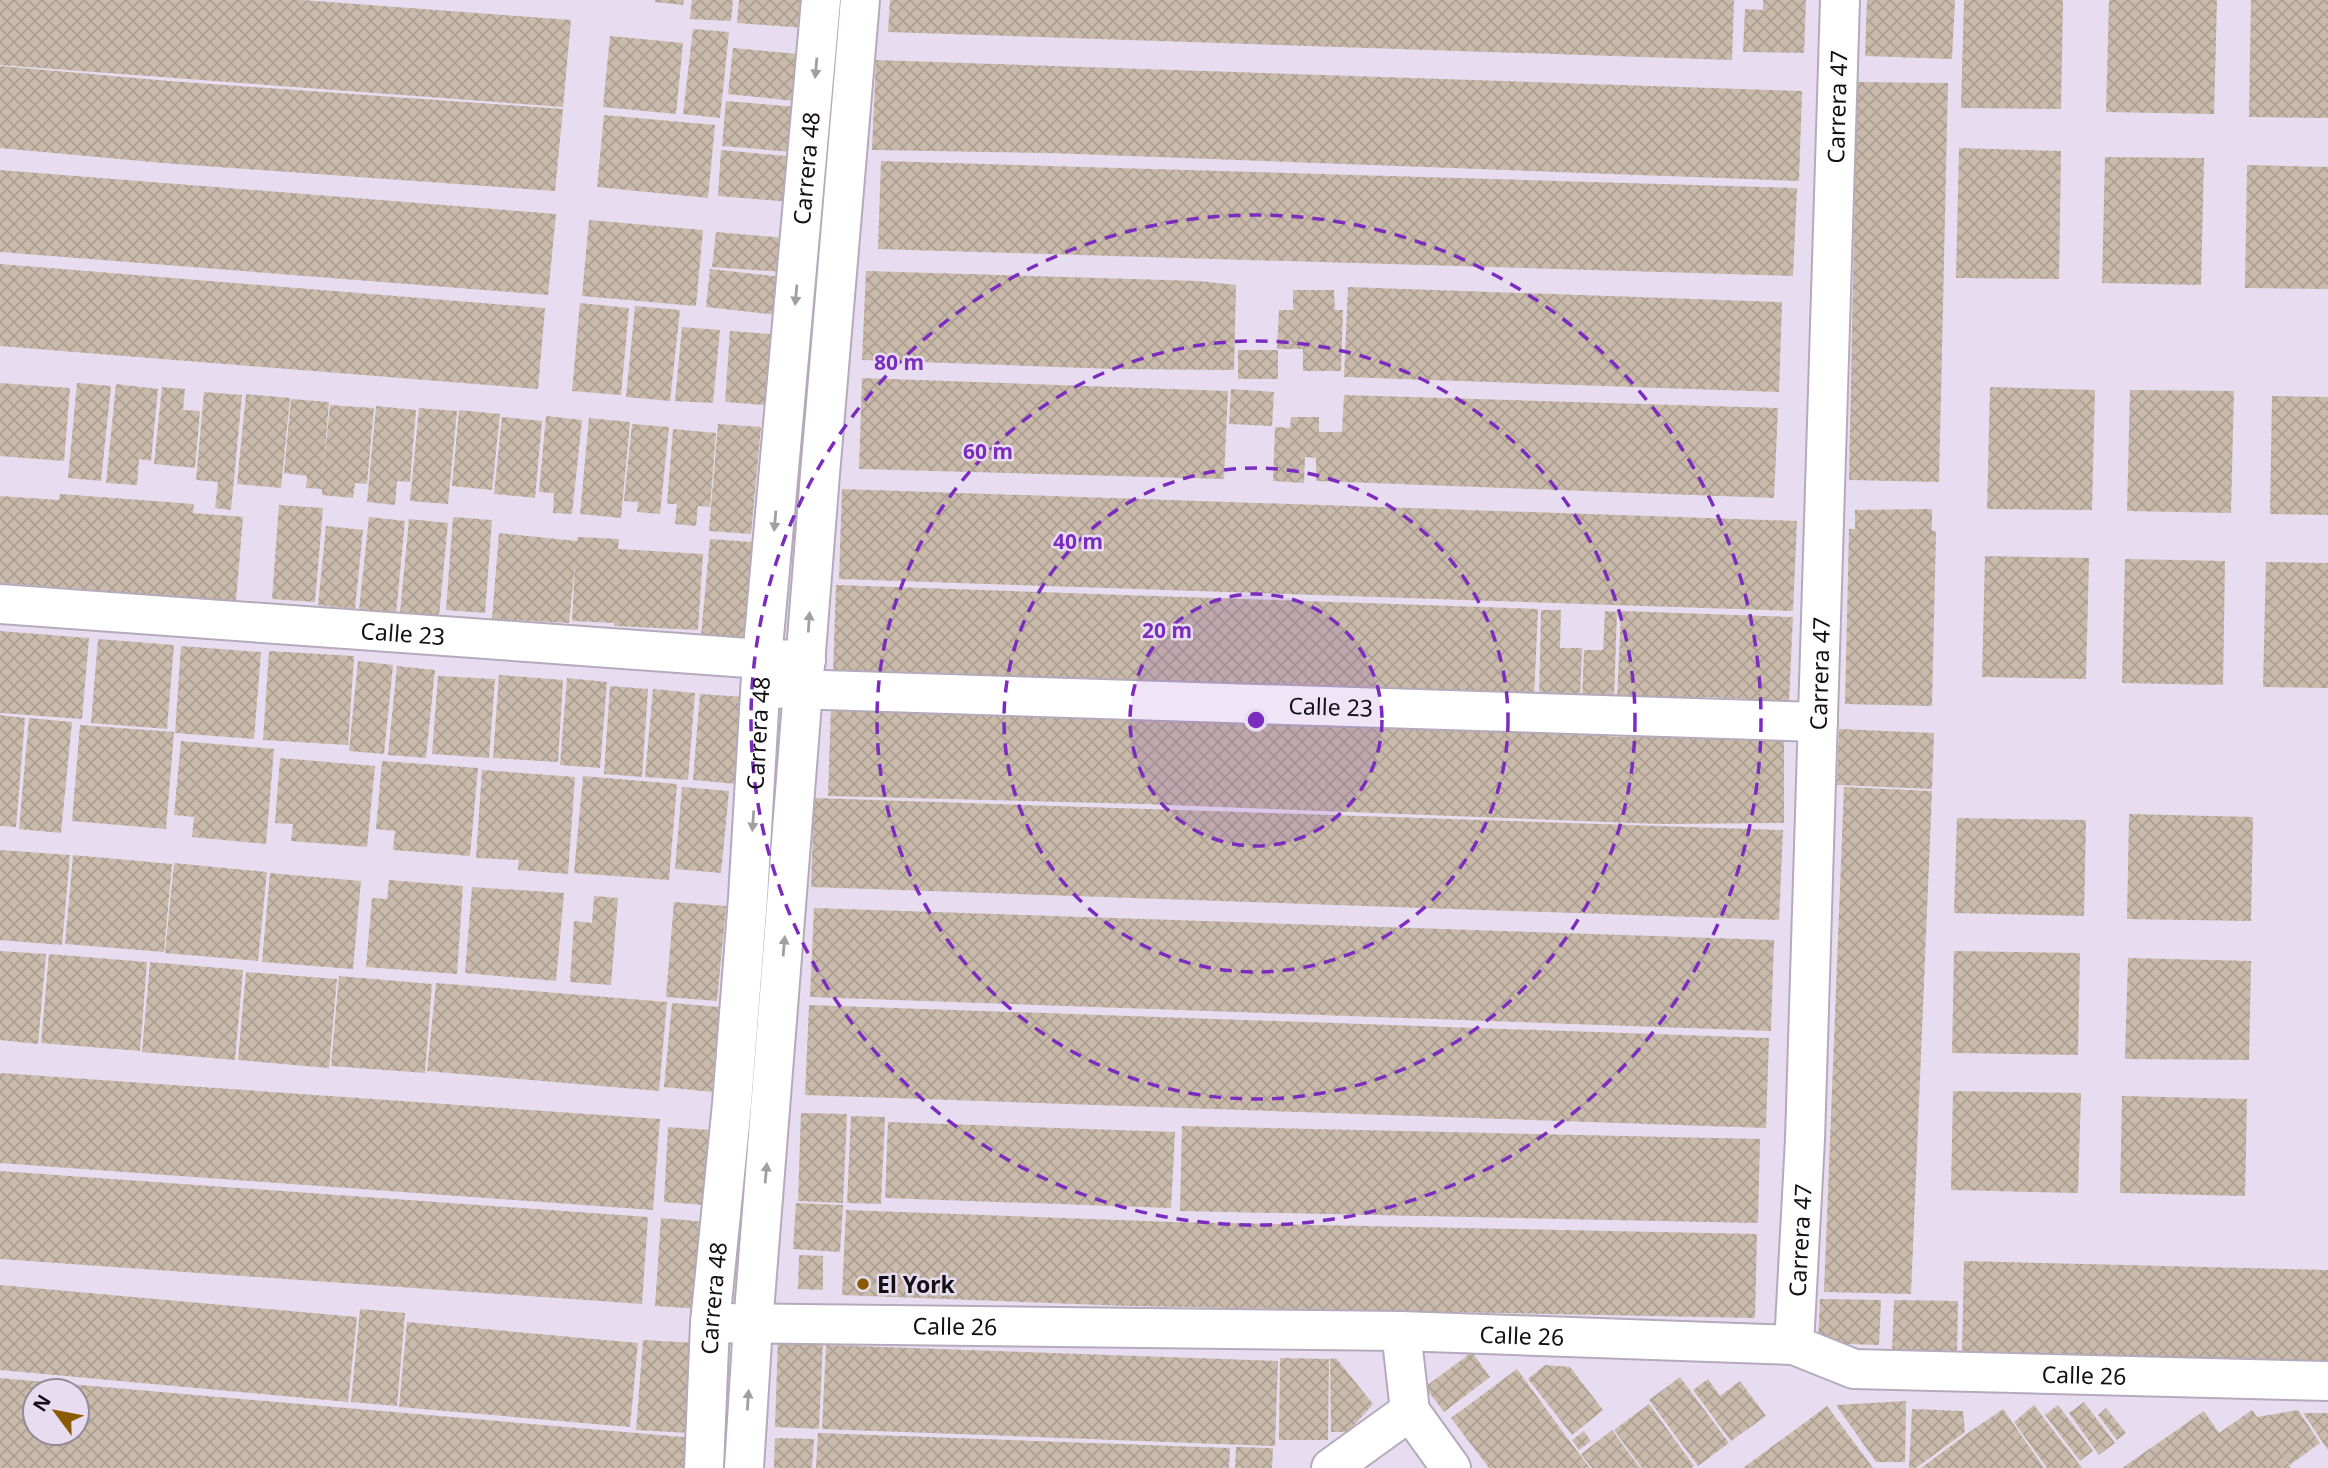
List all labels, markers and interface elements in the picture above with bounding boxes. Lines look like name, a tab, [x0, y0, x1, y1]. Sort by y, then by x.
street label: Carrera 47	[1819, 50, 1854, 164]
one-way arrow	[810, 57, 821, 79]
street label: Carrera 48	[785, 110, 827, 226]
one-way arrow	[790, 284, 801, 306]
text: 80 m	[874, 348, 924, 376]
text: 60 m	[963, 437, 1013, 465]
one-way arrow	[769, 510, 780, 532]
text: 40 m	[1053, 527, 1103, 555]
one-way arrow	[804, 611, 815, 633]
street label: Calle 23	[360, 614, 446, 652]
text: 20 m	[1142, 616, 1192, 644]
street label: Carrera 47	[1802, 616, 1837, 731]
street label: Carrera 48	[738, 676, 777, 791]
street label: Calle 23	[1288, 689, 1374, 724]
centre of rings	[1244, 708, 1268, 732]
one-way arrow	[747, 811, 758, 833]
one-way arrow	[779, 935, 790, 957]
one-way arrow	[761, 1162, 772, 1184]
street label: Carrera 47	[1781, 1183, 1819, 1298]
street label: Carrera 48	[693, 1240, 734, 1355]
place label: El York	[877, 1268, 956, 1300]
marker: El York	[855, 1276, 871, 1292]
street label: Calle 26	[912, 1309, 997, 1342]
street label: Calle 26	[1479, 1318, 1565, 1353]
street label: Calle 26	[2041, 1358, 2127, 1392]
north arrow	[21, 1377, 91, 1447]
one-way arrow	[743, 1389, 754, 1411]
text: N	[26, 1390, 57, 1416]

